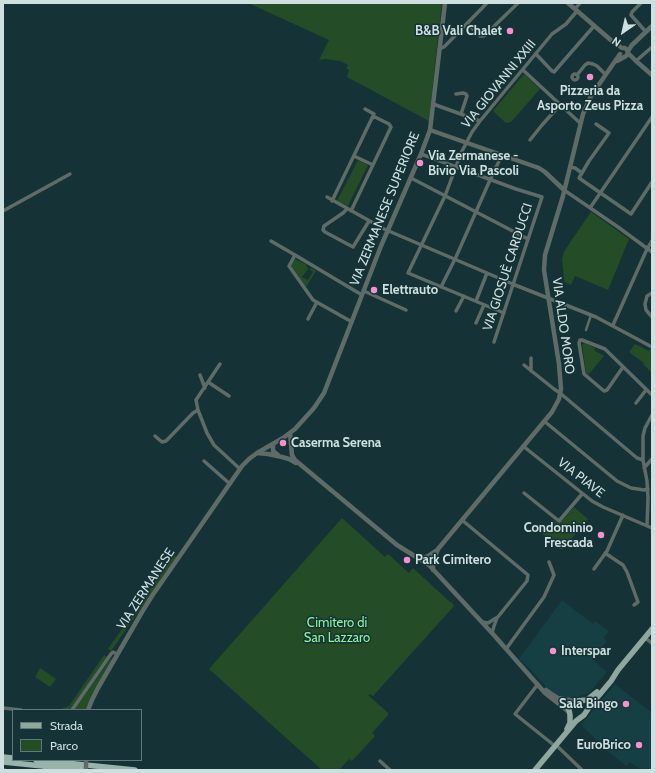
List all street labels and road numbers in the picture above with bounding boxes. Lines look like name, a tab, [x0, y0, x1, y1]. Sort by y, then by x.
street label: VIA GIOVANNI XXIII	[459, 37, 539, 131]
street label: VIA ZERMANESE SUPERIORE	[347, 130, 423, 288]
street label: VIA GIOSUÈ CARDUCCI	[480, 201, 536, 333]
street label: VIA ALDO MORO	[548, 277, 578, 375]
street label: VIA PIAVE	[554, 455, 608, 501]
street label: VIA ZERMANESE	[114, 545, 178, 633]

